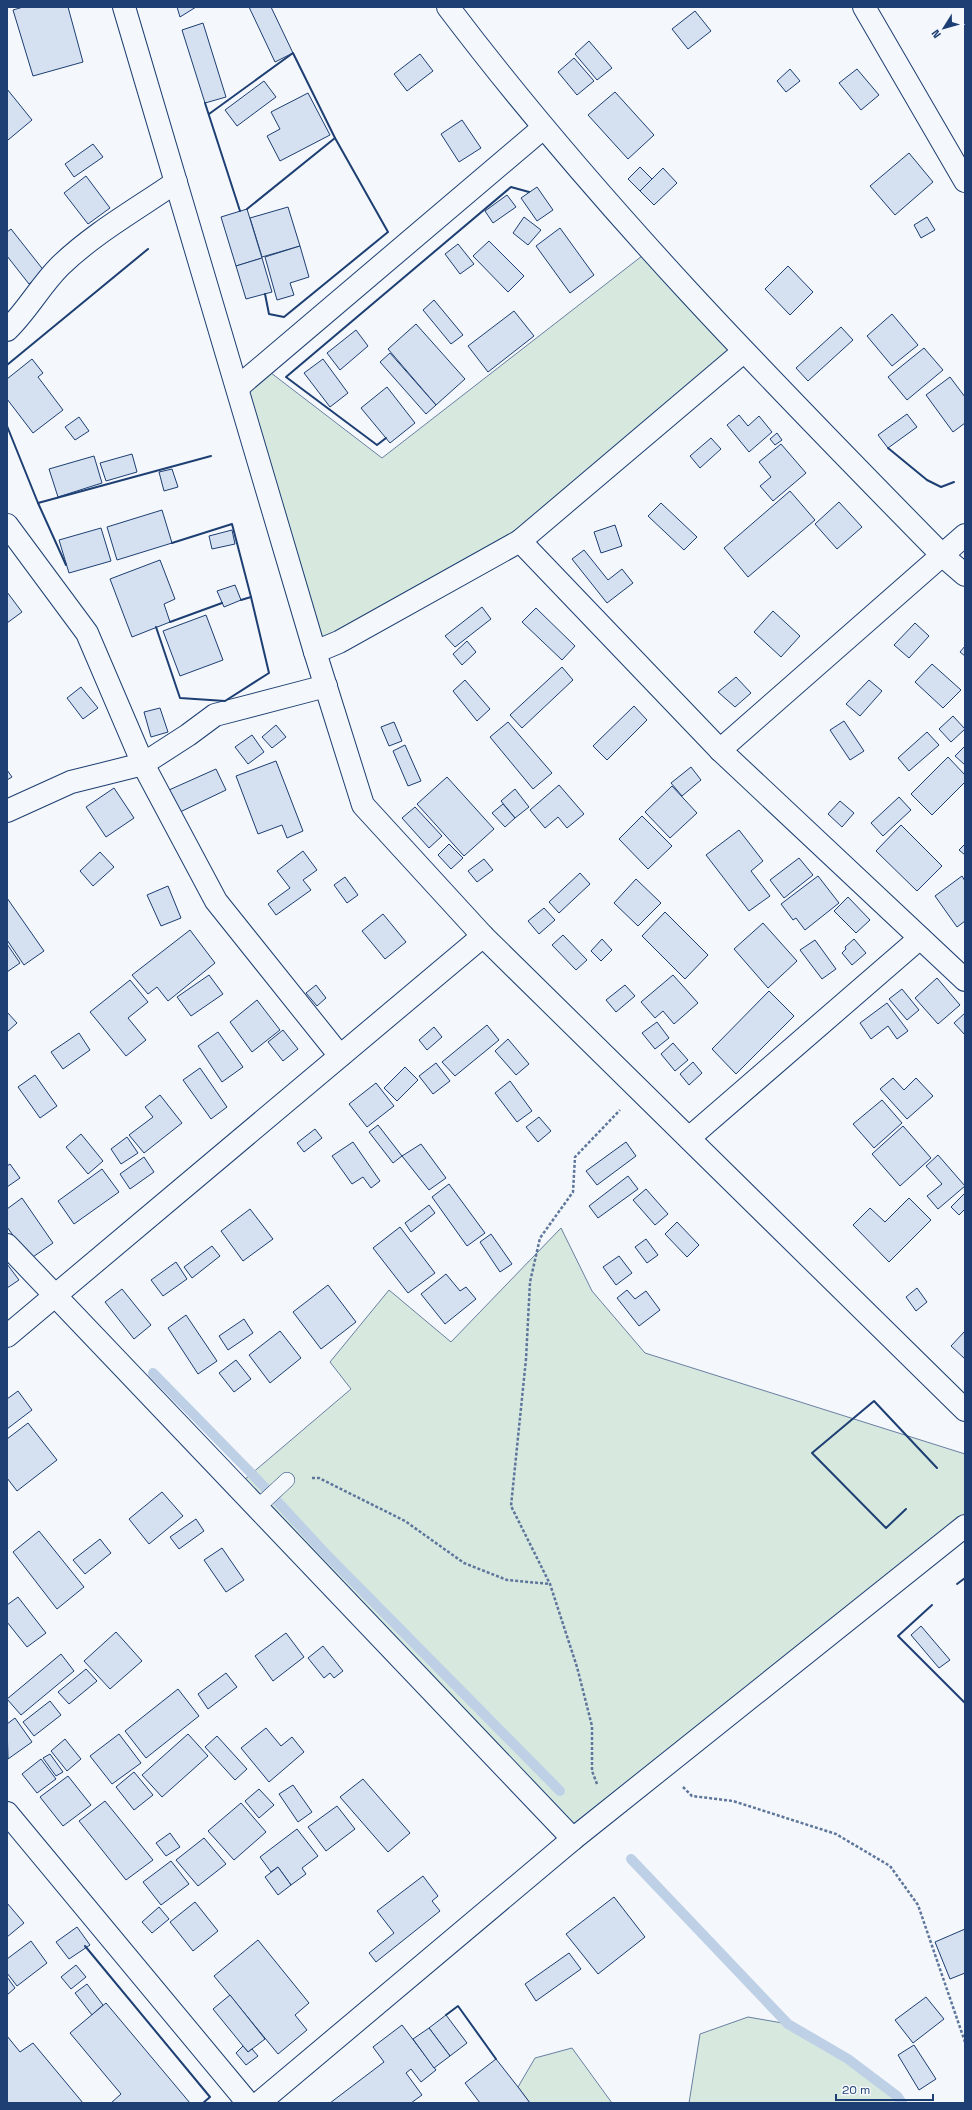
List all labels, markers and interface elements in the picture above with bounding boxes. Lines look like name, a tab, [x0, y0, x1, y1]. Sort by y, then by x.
north arrow	[924, 8, 964, 48]
text: N	[928, 27, 944, 41]
scale bar	[836, 2076, 933, 2102]
text: 20 m	[842, 2082, 870, 2098]

